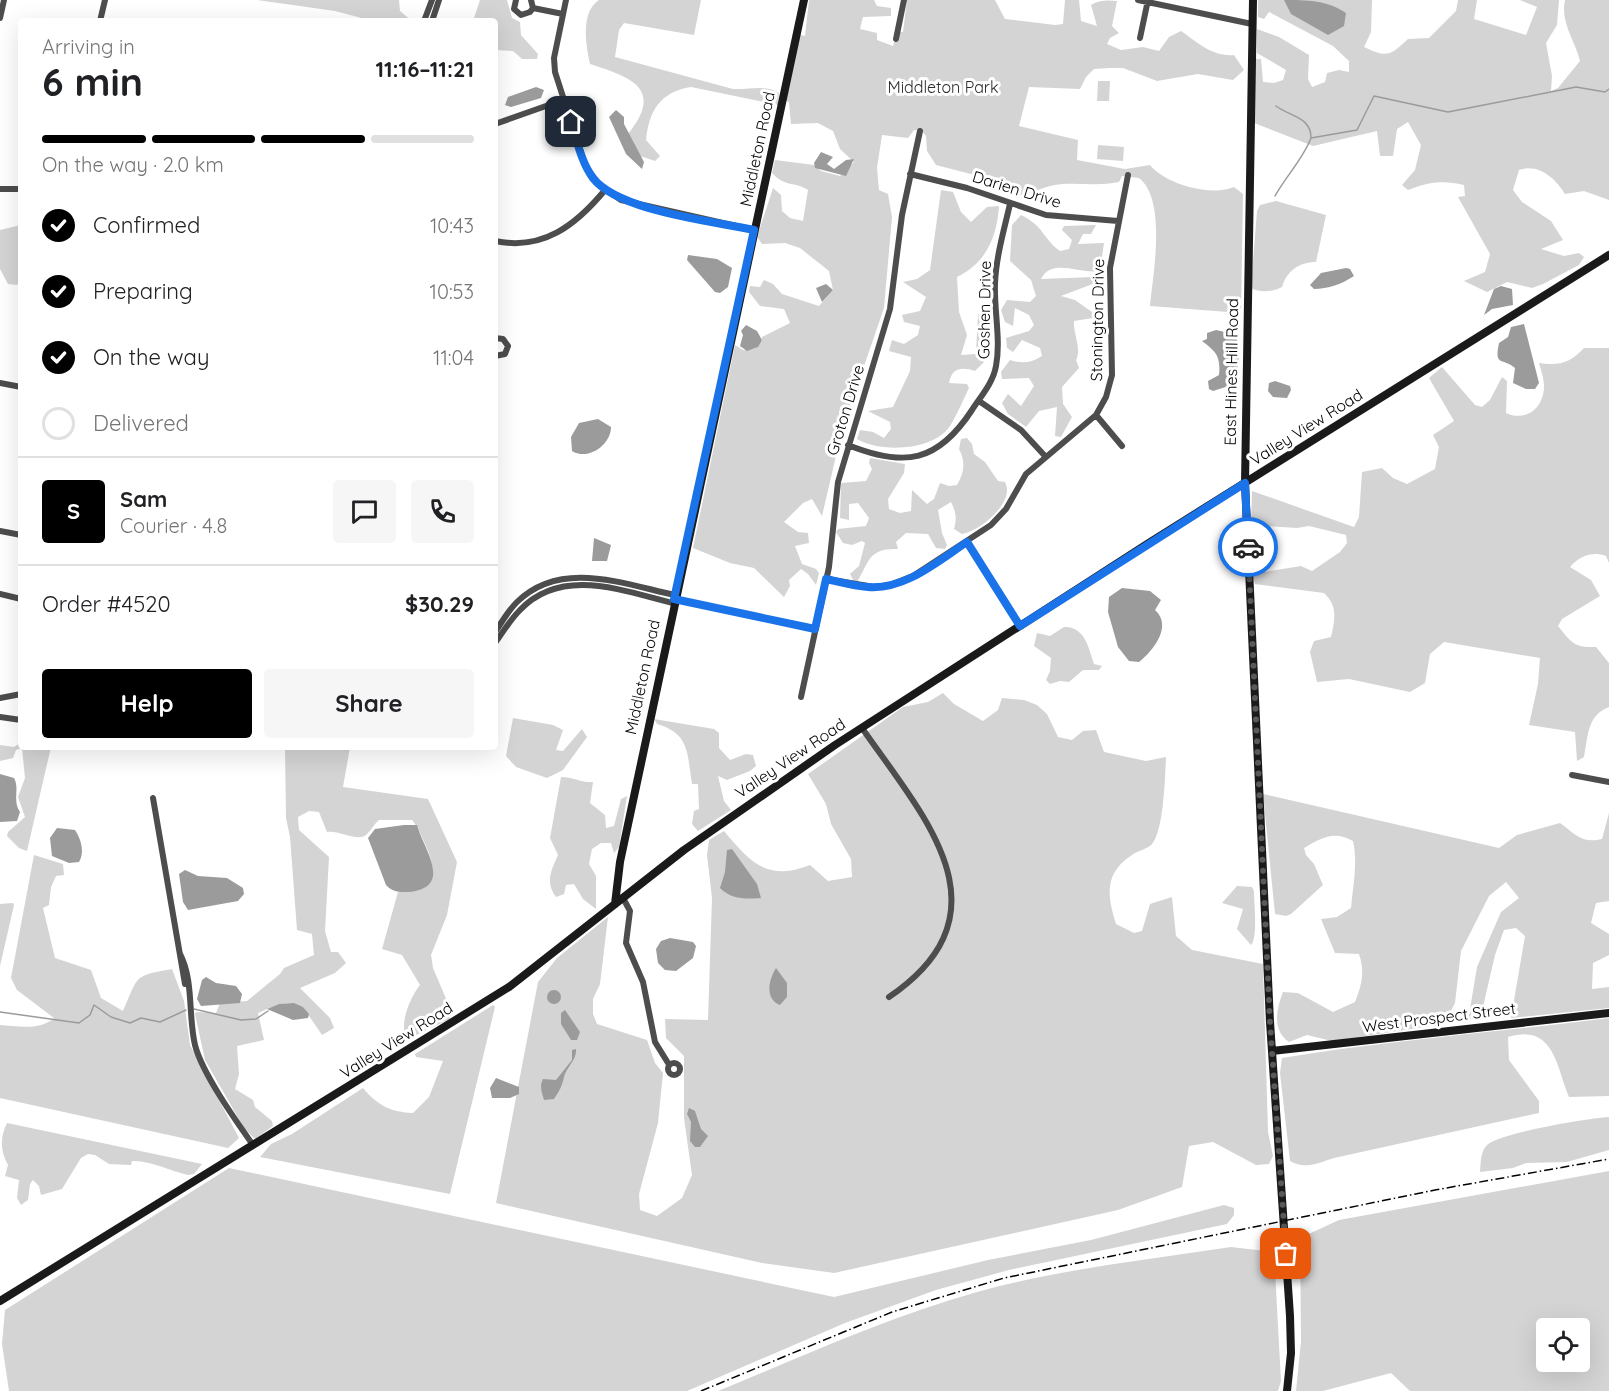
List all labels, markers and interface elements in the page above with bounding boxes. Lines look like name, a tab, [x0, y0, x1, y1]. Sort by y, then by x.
text: Arriving in	[42, 34, 135, 59]
text: 11:16–11:21	[375, 55, 474, 83]
text: 6 min	[42, 57, 143, 106]
park label: Middleton Park	[887, 77, 999, 97]
street label: Middleton Road	[735, 90, 779, 208]
pin	[545, 96, 596, 147]
icon: home	[554, 105, 587, 138]
text: On the way · 2.0 km	[42, 152, 224, 177]
street label: Darien Drive	[970, 166, 1064, 212]
icon: check	[42, 209, 75, 242]
text: Confirmed	[93, 211, 200, 239]
text: 10:43	[430, 213, 474, 238]
street label: Stonington Drive	[1086, 258, 1108, 382]
street label: Goshen Drive	[973, 261, 995, 359]
icon: check	[42, 275, 75, 308]
text: Preparing	[93, 277, 193, 305]
text: 10:53	[430, 279, 474, 304]
street label: East Hines Hill Road	[1220, 298, 1242, 446]
icon: check	[42, 341, 75, 374]
text: On the way	[93, 343, 209, 371]
text: 11:04	[433, 345, 474, 370]
street label: Groton Drive	[822, 362, 868, 458]
street label: Valley View Road	[1246, 384, 1366, 470]
text: Delivered	[93, 409, 189, 437]
button: chat	[333, 480, 396, 543]
button: phone	[411, 480, 474, 543]
text: Sam	[120, 485, 167, 513]
text: S	[67, 497, 80, 525]
text: Courier · 4.8	[120, 513, 227, 538]
courier	[1218, 517, 1278, 577]
icon: car	[1232, 531, 1265, 564]
text: Order #4520	[42, 590, 171, 618]
text: $30.29	[405, 590, 474, 618]
street label: Middleton Road	[620, 618, 664, 736]
button: Help	[42, 669, 252, 738]
button: Share	[264, 669, 474, 738]
street label: Valley View Road	[731, 714, 849, 802]
street label: Valley View Road	[336, 997, 456, 1083]
street label: West Prospect Street	[1361, 998, 1517, 1036]
pin	[1260, 1228, 1311, 1279]
icon: bag	[1269, 1237, 1302, 1270]
map controls	[1536, 1318, 1590, 1372]
button: locate	[1536, 1318, 1590, 1372]

